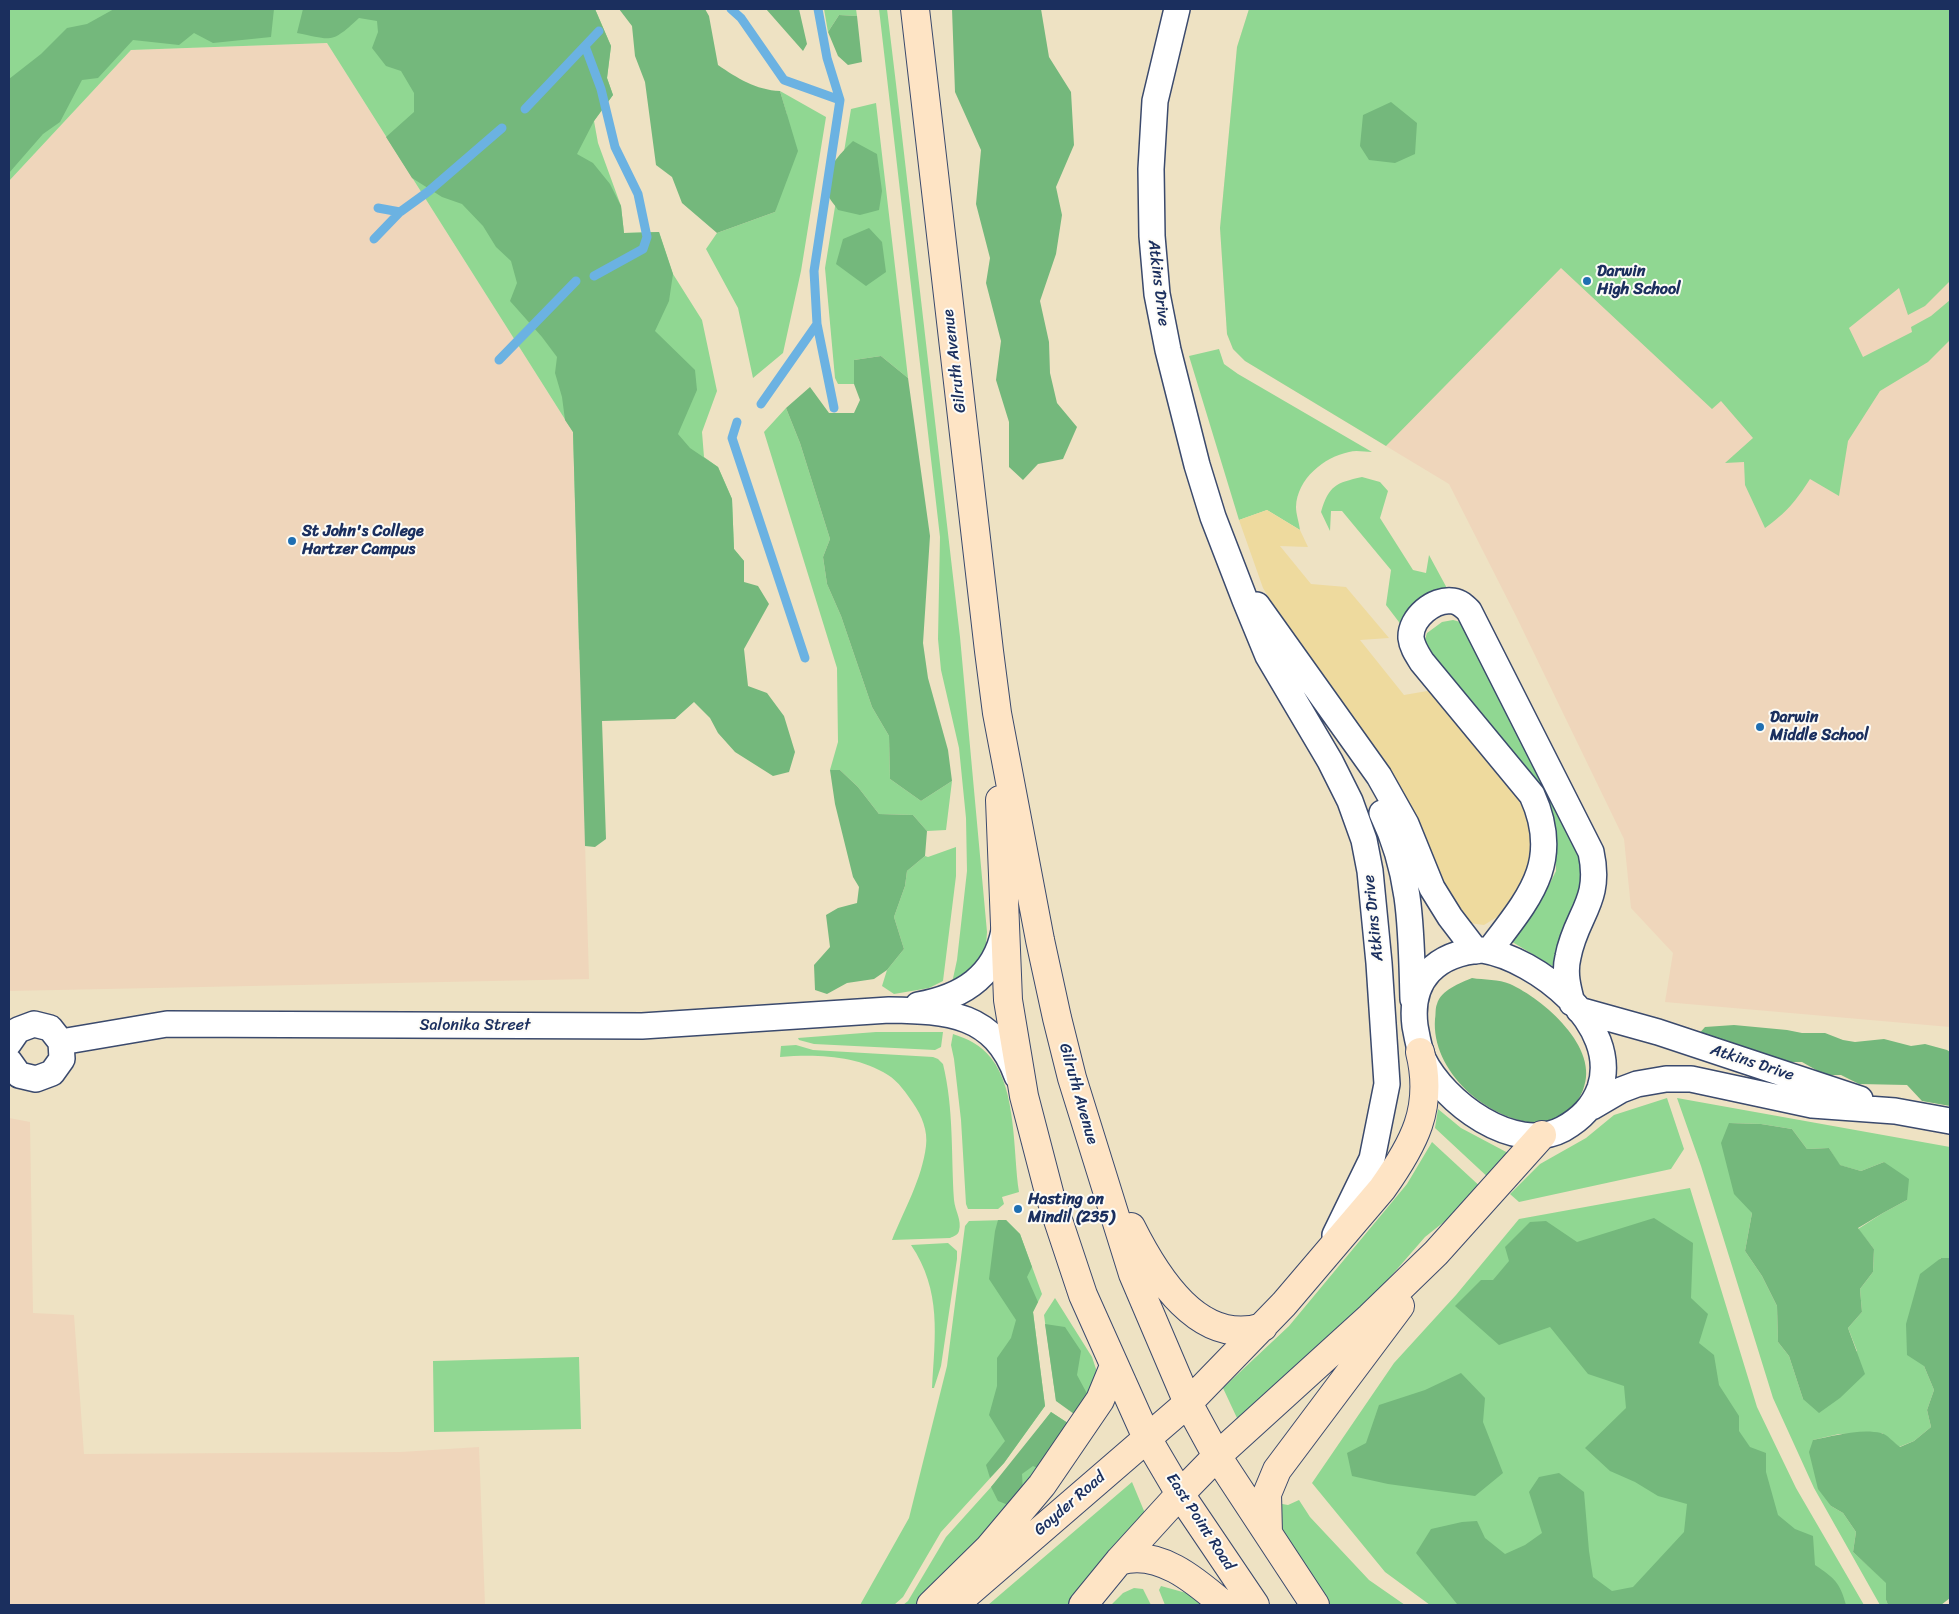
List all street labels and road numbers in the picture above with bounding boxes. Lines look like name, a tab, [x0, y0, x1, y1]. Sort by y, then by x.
street label: Atkins Drive	[1143, 239, 1173, 327]
street label: Gilruth Avenue	[939, 308, 971, 414]
street label: Atkins Drive	[1360, 874, 1388, 962]
street label: Salonika Street	[420, 1016, 530, 1036]
street label: Atkins Drive	[1708, 1040, 1796, 1086]
street label: Gilruth Avenue	[1054, 1041, 1102, 1147]
street label: Goyder Road	[1030, 1468, 1110, 1540]
street label: East Point Road	[1162, 1470, 1238, 1574]

